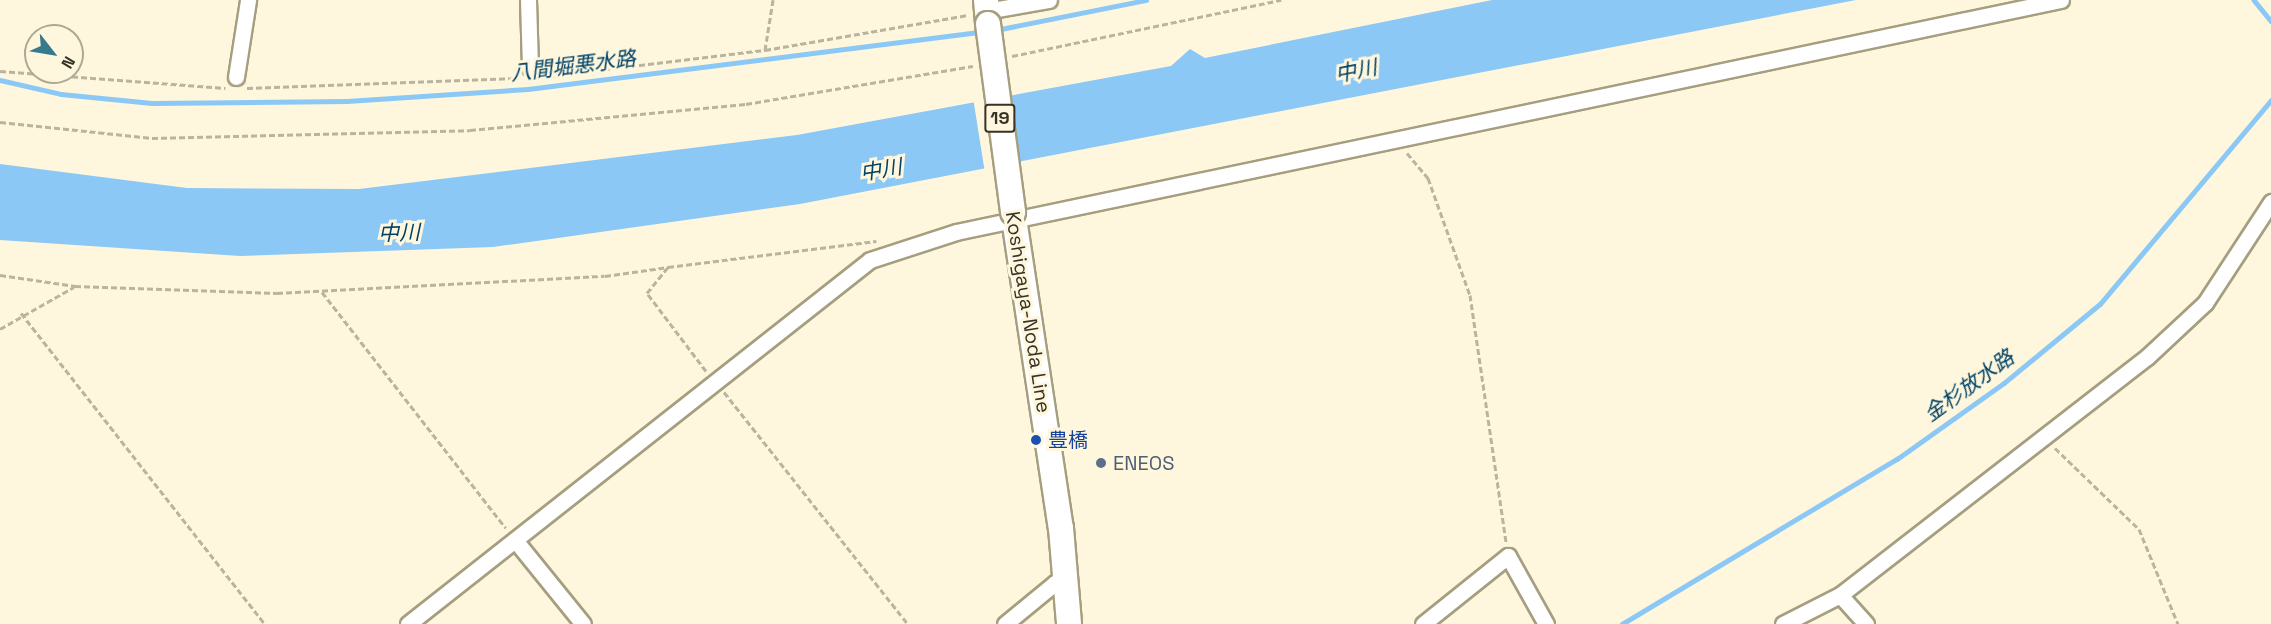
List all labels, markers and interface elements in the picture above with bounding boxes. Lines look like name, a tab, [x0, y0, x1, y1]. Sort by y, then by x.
north arrow	[24, 24, 84, 84]
water label: 八間堀悪水路	[509, 46, 637, 86]
text: N	[56, 52, 80, 72]
water label: 中川	[1333, 55, 1379, 87]
road number: 19	[984, 103, 1016, 133]
water label: 中川	[858, 154, 904, 186]
street label: Koshigaya-Noda Line	[1000, 210, 1056, 414]
water label: 中川	[378, 220, 420, 246]
water label: 金杉放水路	[1919, 345, 2019, 427]
place label: 豊橋	[1048, 428, 1088, 452]
marker: 豊橋	[1029, 433, 1043, 447]
place label: ENEOS	[1113, 451, 1174, 475]
marker: ENEOS	[1094, 456, 1108, 470]

